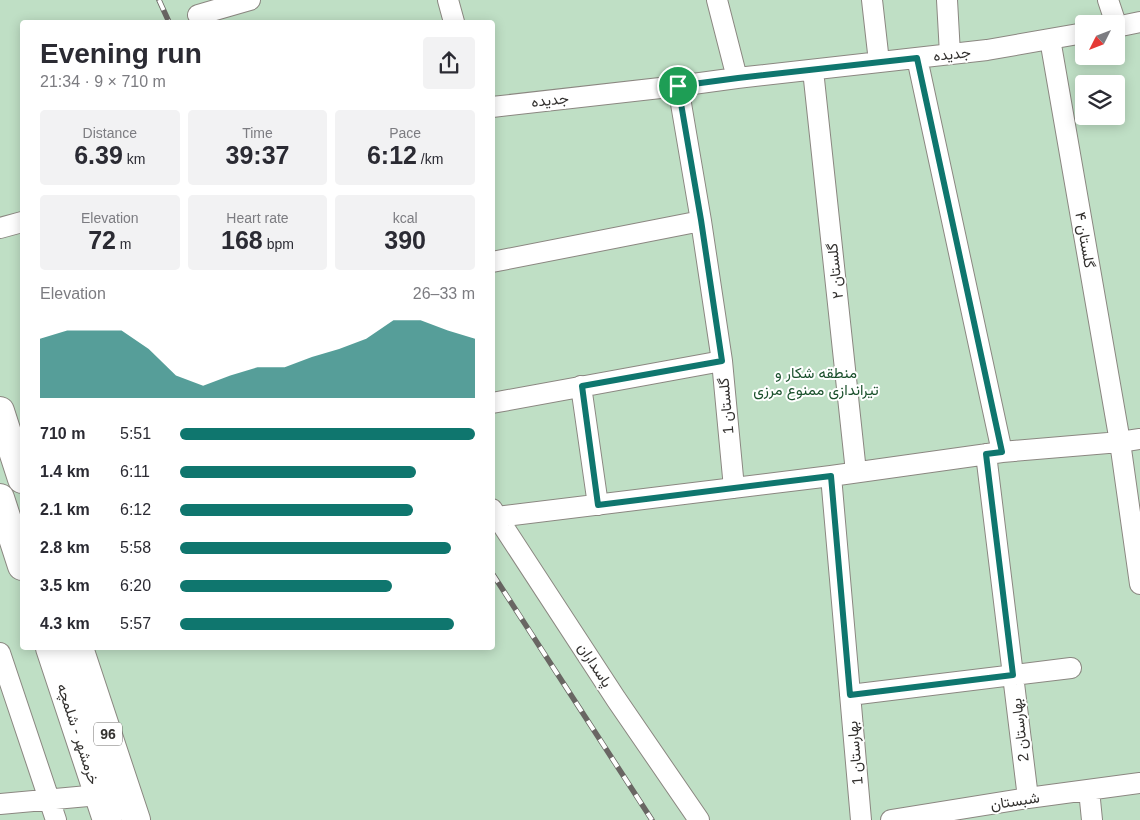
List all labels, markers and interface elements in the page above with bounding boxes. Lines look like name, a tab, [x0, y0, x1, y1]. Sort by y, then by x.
north arrow	[1075, 15, 1125, 65]
map controls	[1075, 15, 1125, 125]
button: share	[423, 37, 475, 89]
text: Evening run	[40, 38, 202, 69]
street label: جدیده	[932, 43, 972, 65]
pin	[657, 65, 699, 107]
icon: arrive	[664, 72, 692, 100]
text: 21:34 · 9 × 710 m	[40, 73, 166, 90]
button: layers	[1075, 75, 1125, 125]
street label: جدیده	[530, 89, 570, 111]
text: Distance	[83, 125, 137, 141]
text: Time	[242, 125, 273, 141]
text: Pace	[389, 125, 421, 141]
text: 6.39	[74, 141, 123, 169]
text: 39:37	[226, 141, 289, 169]
text: 6:12	[367, 141, 417, 169]
text: km	[123, 151, 145, 167]
text: /km	[417, 151, 443, 167]
text: Elevation	[81, 210, 139, 226]
text: Heart rate	[226, 210, 289, 226]
text: kcal	[393, 210, 418, 226]
street label: گلستان ۴	[1071, 211, 1099, 270]
text: 72	[88, 226, 116, 254]
text: 168	[221, 226, 263, 254]
text: 390	[384, 226, 426, 254]
text: m	[116, 236, 132, 252]
text: bpm	[263, 236, 294, 252]
street label: گلستان ۲	[823, 242, 847, 300]
text: Elevation	[40, 285, 106, 302]
text: 26–33 m	[413, 285, 475, 302]
park label: منطقه شکار و تیراندازی ممنوع مرزی	[753, 364, 879, 401]
street label: گلستان 1	[715, 377, 737, 435]
text: 710 m	[40, 425, 85, 442]
text: 5:51	[120, 425, 151, 442]
text: 1.4 km	[40, 463, 90, 480]
text: 6:11	[120, 463, 150, 480]
text: 2.1 km	[40, 501, 90, 518]
text: 6:12	[120, 501, 151, 518]
text: 2.8 km	[40, 539, 90, 556]
text: 5:58	[120, 539, 151, 556]
text: 3.5 km	[40, 577, 90, 594]
text: 6:20	[120, 577, 151, 594]
text: 4.3 km	[40, 615, 90, 632]
text: 5:57	[120, 615, 151, 632]
street label: پاسداران	[573, 639, 616, 691]
street label: خرمشهر - شلمچه	[52, 681, 103, 787]
street label: بهارستان 2	[1007, 697, 1033, 763]
street label: بهارستان 1	[843, 720, 867, 786]
road number: 96	[94, 722, 122, 746]
street label: شبستان	[989, 788, 1041, 814]

